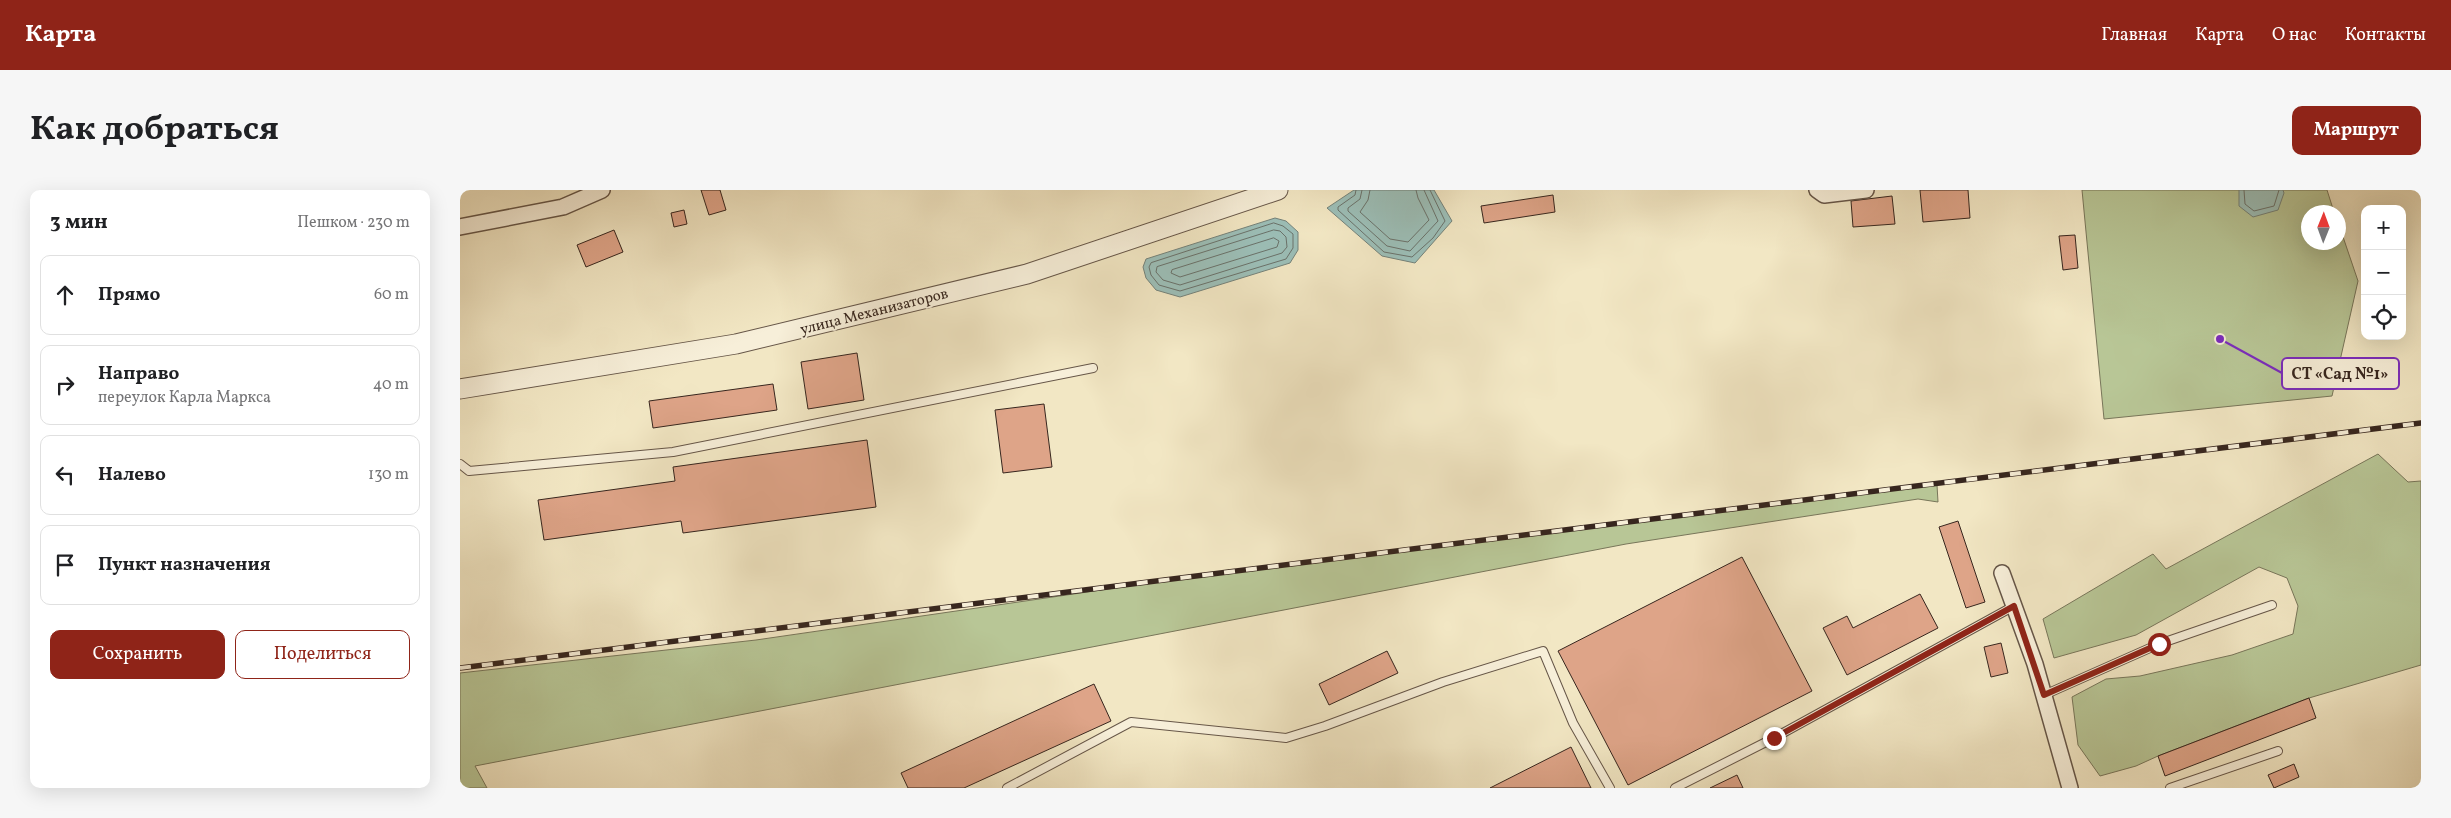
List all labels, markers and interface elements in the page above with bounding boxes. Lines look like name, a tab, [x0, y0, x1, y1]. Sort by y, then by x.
text: Карта	[25, 18, 96, 52]
text: Главная	[2101, 23, 2167, 48]
text: Карта	[2195, 23, 2244, 48]
text: О нас	[2272, 23, 2317, 48]
text: Контакты	[2345, 23, 2426, 48]
text: Как добраться	[30, 106, 279, 154]
button: Маршрут	[2292, 106, 2421, 155]
north arrow	[2301, 205, 2346, 250]
map controls	[2361, 205, 2406, 340]
button: +	[2361, 205, 2406, 250]
text: 3 мин	[50, 208, 108, 237]
text: Пешком · 230 m	[297, 212, 410, 234]
button: −	[2361, 250, 2406, 295]
icon: ahead	[51, 281, 79, 309]
text: Прямо	[98, 282, 160, 308]
text: 60 m	[374, 284, 409, 306]
street label: улица Механизаторов	[798, 284, 951, 341]
button: locate	[2361, 295, 2406, 340]
callout: СТ «Сад №1»	[2282, 358, 2399, 389]
text: Направо	[98, 361, 180, 387]
text: СТ «Сад №1»	[2292, 364, 2388, 386]
icon: right	[51, 371, 79, 399]
text: 40 m	[373, 374, 409, 396]
text: переулок Карла Маркса	[98, 387, 271, 409]
icon: left	[51, 461, 79, 489]
text: Налево	[98, 462, 166, 488]
text: 130 m	[368, 464, 409, 486]
icon: arrive	[51, 551, 79, 579]
text: Пункт назначения	[98, 552, 271, 578]
button: Сохранить	[50, 630, 225, 679]
button: Поделиться	[235, 630, 410, 679]
route start	[2148, 633, 2171, 656]
route end	[1763, 727, 1786, 750]

